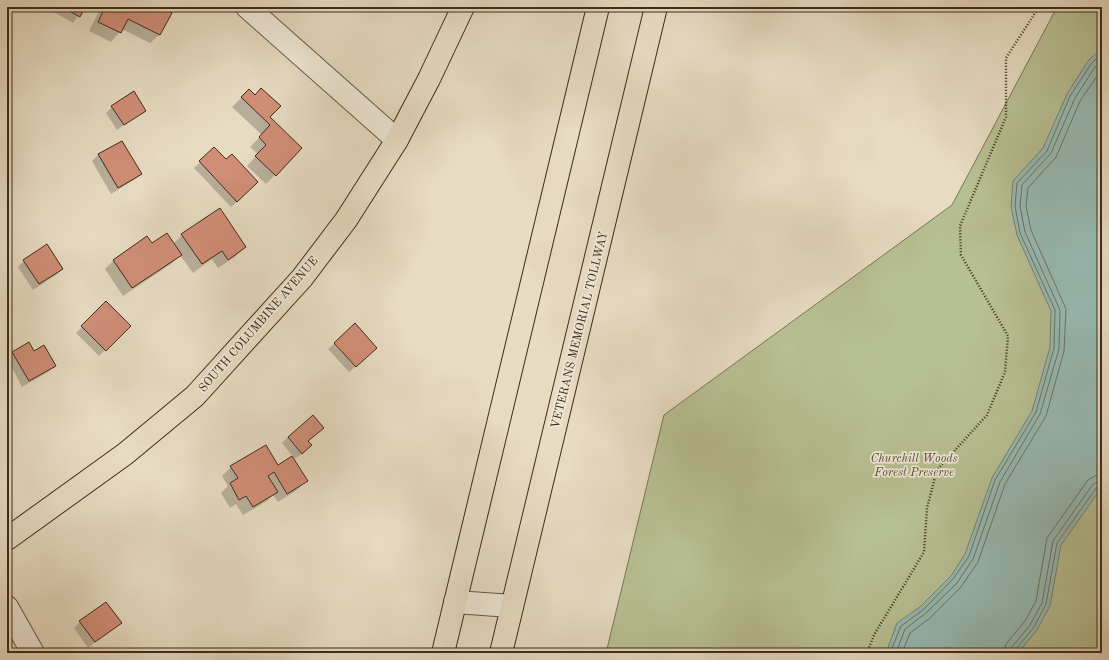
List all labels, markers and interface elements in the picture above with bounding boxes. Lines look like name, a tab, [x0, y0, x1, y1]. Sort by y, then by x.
street label: VETERANS MEMORIAL TOLLWAY	[550, 230, 610, 430]
street label: SOUTH COLUMBINE AVENUE	[197, 255, 321, 395]
park label: Churchill Woods Forest Preserve	[870, 453, 958, 479]

